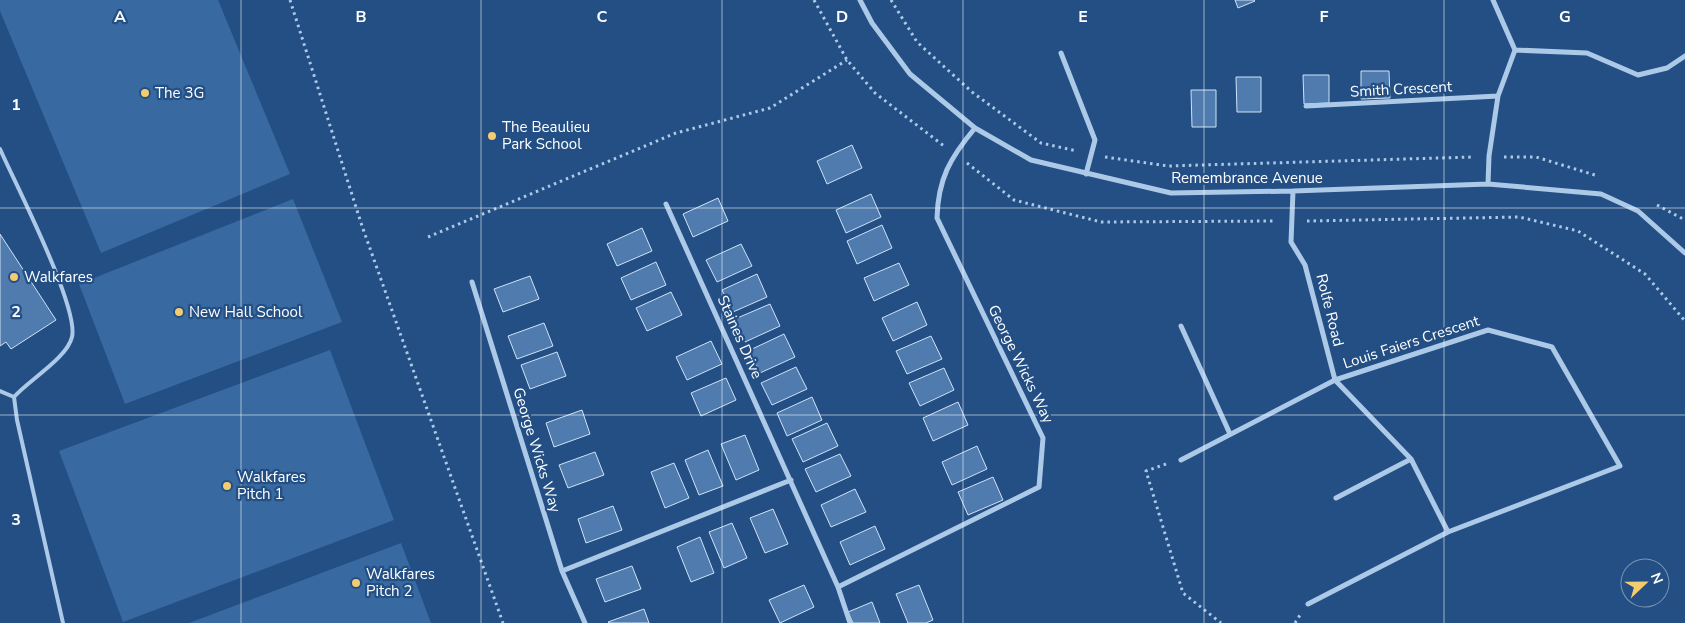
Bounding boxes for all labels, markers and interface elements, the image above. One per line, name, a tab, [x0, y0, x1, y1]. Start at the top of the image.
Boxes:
text: A	[114, 6, 126, 28]
text: B	[355, 6, 367, 28]
text: C	[597, 6, 608, 28]
text: D	[836, 6, 848, 28]
text: E	[1078, 6, 1088, 28]
text: F	[1320, 6, 1329, 28]
text: G	[1559, 6, 1571, 28]
street label: Smith Crescent	[1349, 76, 1453, 102]
place label: The 3G	[155, 83, 204, 103]
marker: The 3G	[139, 87, 151, 99]
text: 1	[11, 94, 21, 116]
place label: The Beaulieu Park School	[502, 117, 590, 154]
marker: The Beaulieu Park School	[486, 130, 498, 142]
street label: Remembrance Avenue	[1171, 168, 1323, 188]
place label: Walkfares	[24, 267, 93, 287]
marker: Walkfares	[8, 271, 20, 283]
street label: Rolfe Road	[1311, 272, 1349, 348]
street label: Staines Drive	[713, 292, 767, 382]
text: 2	[11, 301, 21, 323]
street label: George Wicks Way	[984, 301, 1059, 427]
place label: New Hall School	[189, 302, 303, 322]
marker: New Hall School	[173, 306, 185, 318]
street label: Louis Faiers Crescent	[1340, 310, 1482, 373]
street label: George Wicks Way	[508, 385, 566, 515]
place label: Walkfares Pitch 1	[237, 467, 306, 504]
marker: Walkfares Pitch 1	[221, 480, 233, 492]
text: 3	[11, 509, 21, 531]
north arrow	[1620, 558, 1670, 608]
place label: Walkfares Pitch 2	[366, 564, 435, 601]
text: N	[1646, 570, 1667, 587]
marker: Walkfares Pitch 2	[350, 577, 362, 589]

